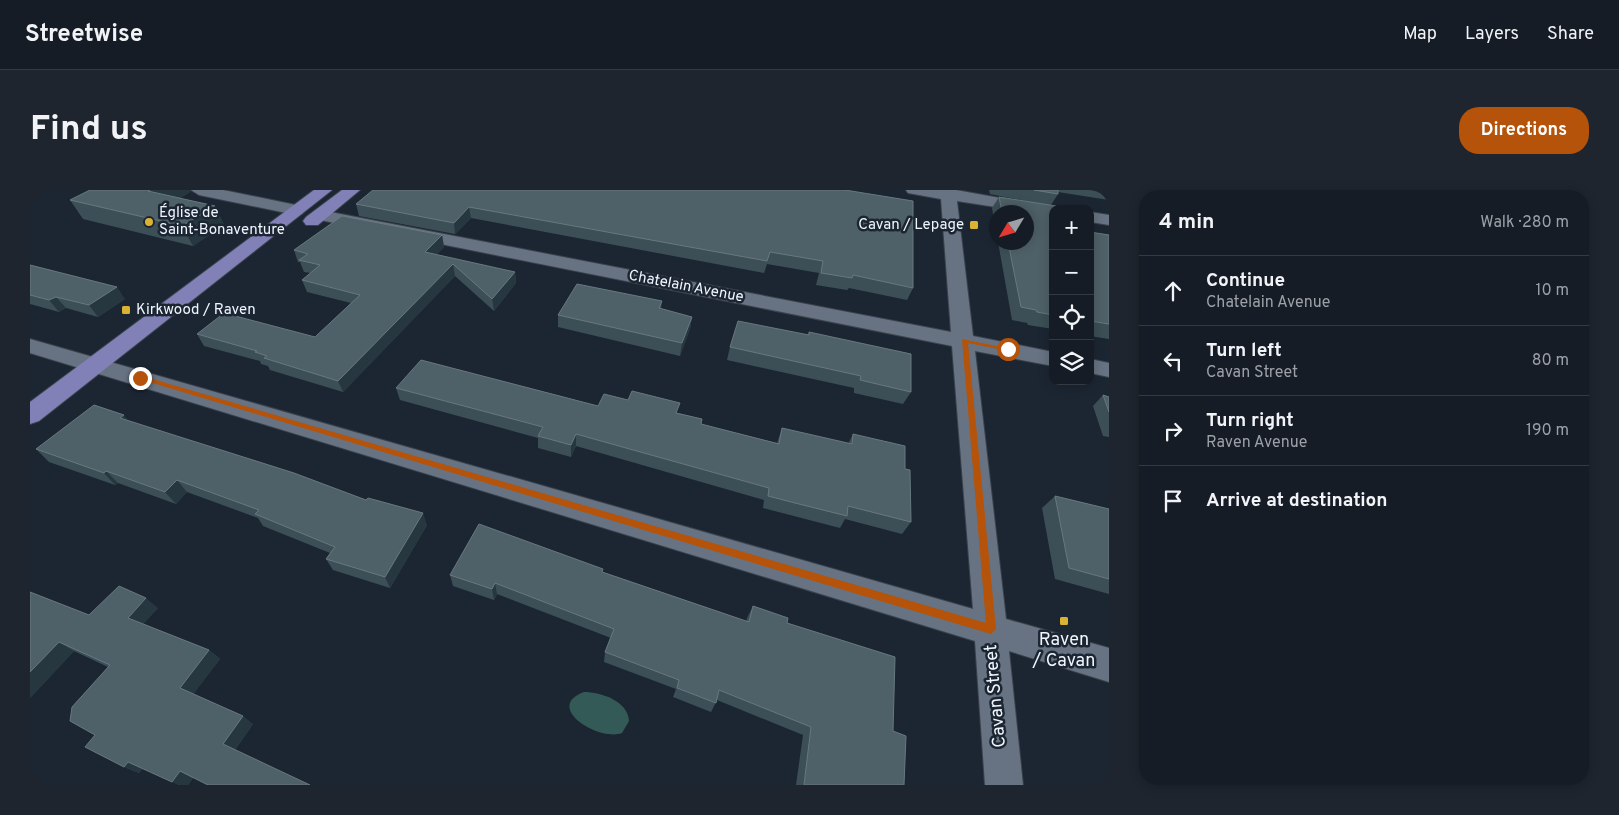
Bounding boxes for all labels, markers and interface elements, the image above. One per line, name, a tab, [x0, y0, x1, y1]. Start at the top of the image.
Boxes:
text: Streetwise	[25, 20, 143, 50]
text: Map	[1403, 23, 1437, 46]
text: Layers	[1465, 23, 1519, 46]
text: Share	[1547, 23, 1594, 46]
button: Directions	[1459, 107, 1589, 154]
text: Find us	[30, 108, 148, 152]
place label: Église de Saint-Bonaventure	[159, 203, 285, 240]
north arrow	[989, 205, 1034, 250]
map controls	[1049, 205, 1094, 385]
button: +	[1049, 205, 1094, 250]
text: 4 min	[1159, 209, 1215, 236]
text: Walk · 280 m	[1480, 213, 1569, 233]
marker: Église de Saint-Bonaventure	[143, 216, 155, 228]
place label: Cavan / Lepage	[858, 216, 964, 235]
marker: Cavan / Lepage	[968, 219, 980, 231]
button: −	[1049, 250, 1094, 295]
street label: Chatelain Avenue	[627, 267, 745, 307]
text: Continue	[1206, 269, 1285, 293]
icon: ahead	[1159, 277, 1187, 305]
text: 10 m	[1535, 281, 1569, 301]
text: Chatelain Avenue	[1206, 293, 1330, 313]
button: locate	[1049, 295, 1094, 340]
place label: Kirkwood / Raven	[136, 301, 256, 320]
marker: Kirkwood / Raven	[120, 304, 132, 316]
route start	[997, 338, 1020, 361]
text: Turn left	[1206, 339, 1282, 363]
button: layers	[1049, 340, 1094, 385]
icon: left	[1159, 347, 1187, 375]
text: 80 m	[1532, 351, 1569, 371]
text: Cavan Street	[1206, 363, 1298, 383]
route end	[129, 367, 152, 390]
text: Turn right	[1206, 409, 1294, 433]
icon: right	[1159, 417, 1187, 445]
text: 190 m	[1526, 421, 1569, 441]
text: Raven Avenue	[1206, 433, 1307, 453]
icon: arrive	[1159, 487, 1187, 515]
text: Arrive at destination	[1206, 489, 1387, 513]
marker: Raven / Cavan	[1058, 615, 1070, 627]
place label: Raven / Cavan	[1032, 629, 1095, 673]
street label: Cavan Street	[980, 643, 1012, 749]

